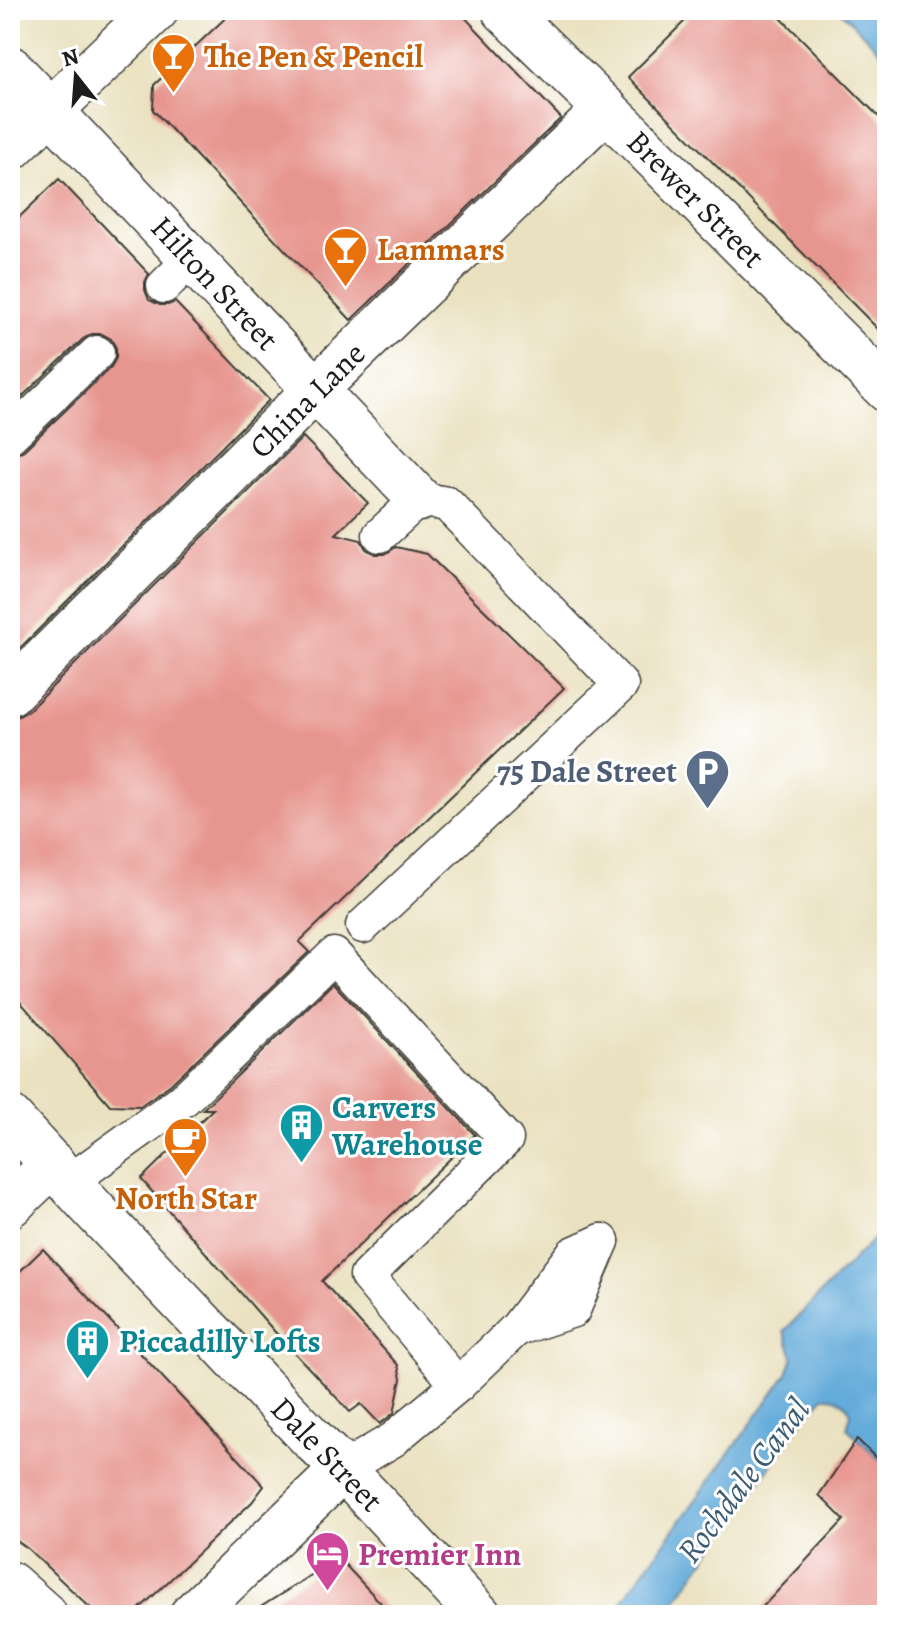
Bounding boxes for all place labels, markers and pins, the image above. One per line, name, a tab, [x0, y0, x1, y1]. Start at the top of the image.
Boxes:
bar icon: The Pen & Pencil	[149, 32, 197, 95]
place label: The Pen & Pencil	[204, 34, 424, 78]
bar icon: Lammars	[322, 225, 370, 288]
place label: Lammars	[377, 227, 505, 271]
parking icon: 75 Dale Street	[684, 747, 732, 810]
place label: 75 Dale Street	[497, 749, 677, 793]
place label: Carvers Warehouse	[331, 1085, 483, 1166]
building icon: Carvers Warehouse	[277, 1101, 325, 1164]
cafe icon: North Star	[162, 1115, 210, 1178]
place label: North Star	[115, 1176, 257, 1220]
building icon: Piccadilly Lofts	[64, 1317, 112, 1380]
place label: Piccadilly Lofts	[119, 1319, 321, 1363]
hotel icon: Premier Inn	[303, 1530, 351, 1593]
place label: Premier Inn	[358, 1532, 521, 1576]

